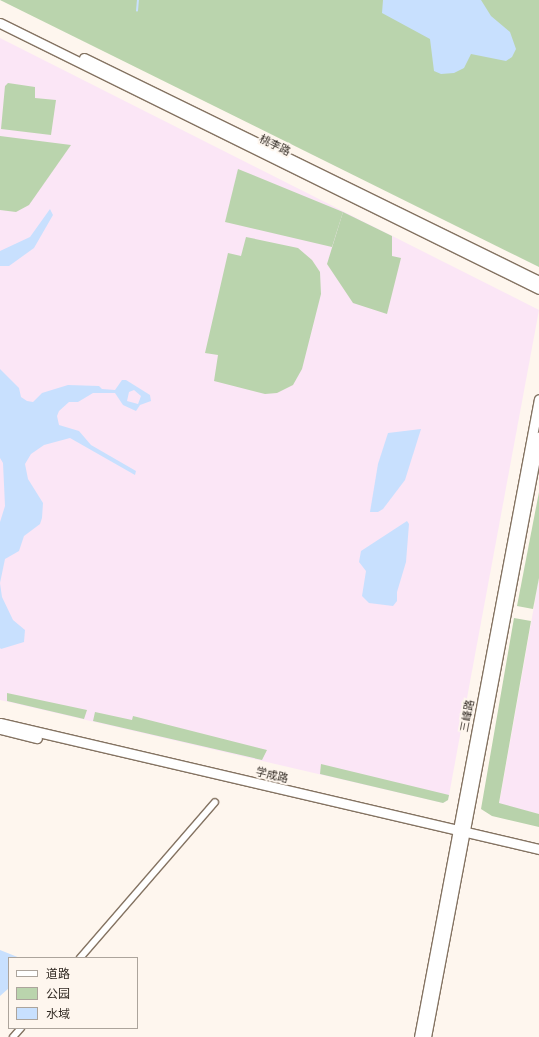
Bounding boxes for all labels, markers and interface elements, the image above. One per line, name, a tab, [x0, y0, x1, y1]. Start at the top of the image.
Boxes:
street label: 桃李路	[257, 132, 293, 158]
street label: 三峰路	[457, 699, 477, 733]
street label: 学成路	[254, 765, 290, 785]
legend	[8, 957, 138, 1029]
text: 道路	[46, 964, 70, 983]
text: 公园	[46, 984, 70, 1003]
text: 水域	[46, 1004, 70, 1023]

